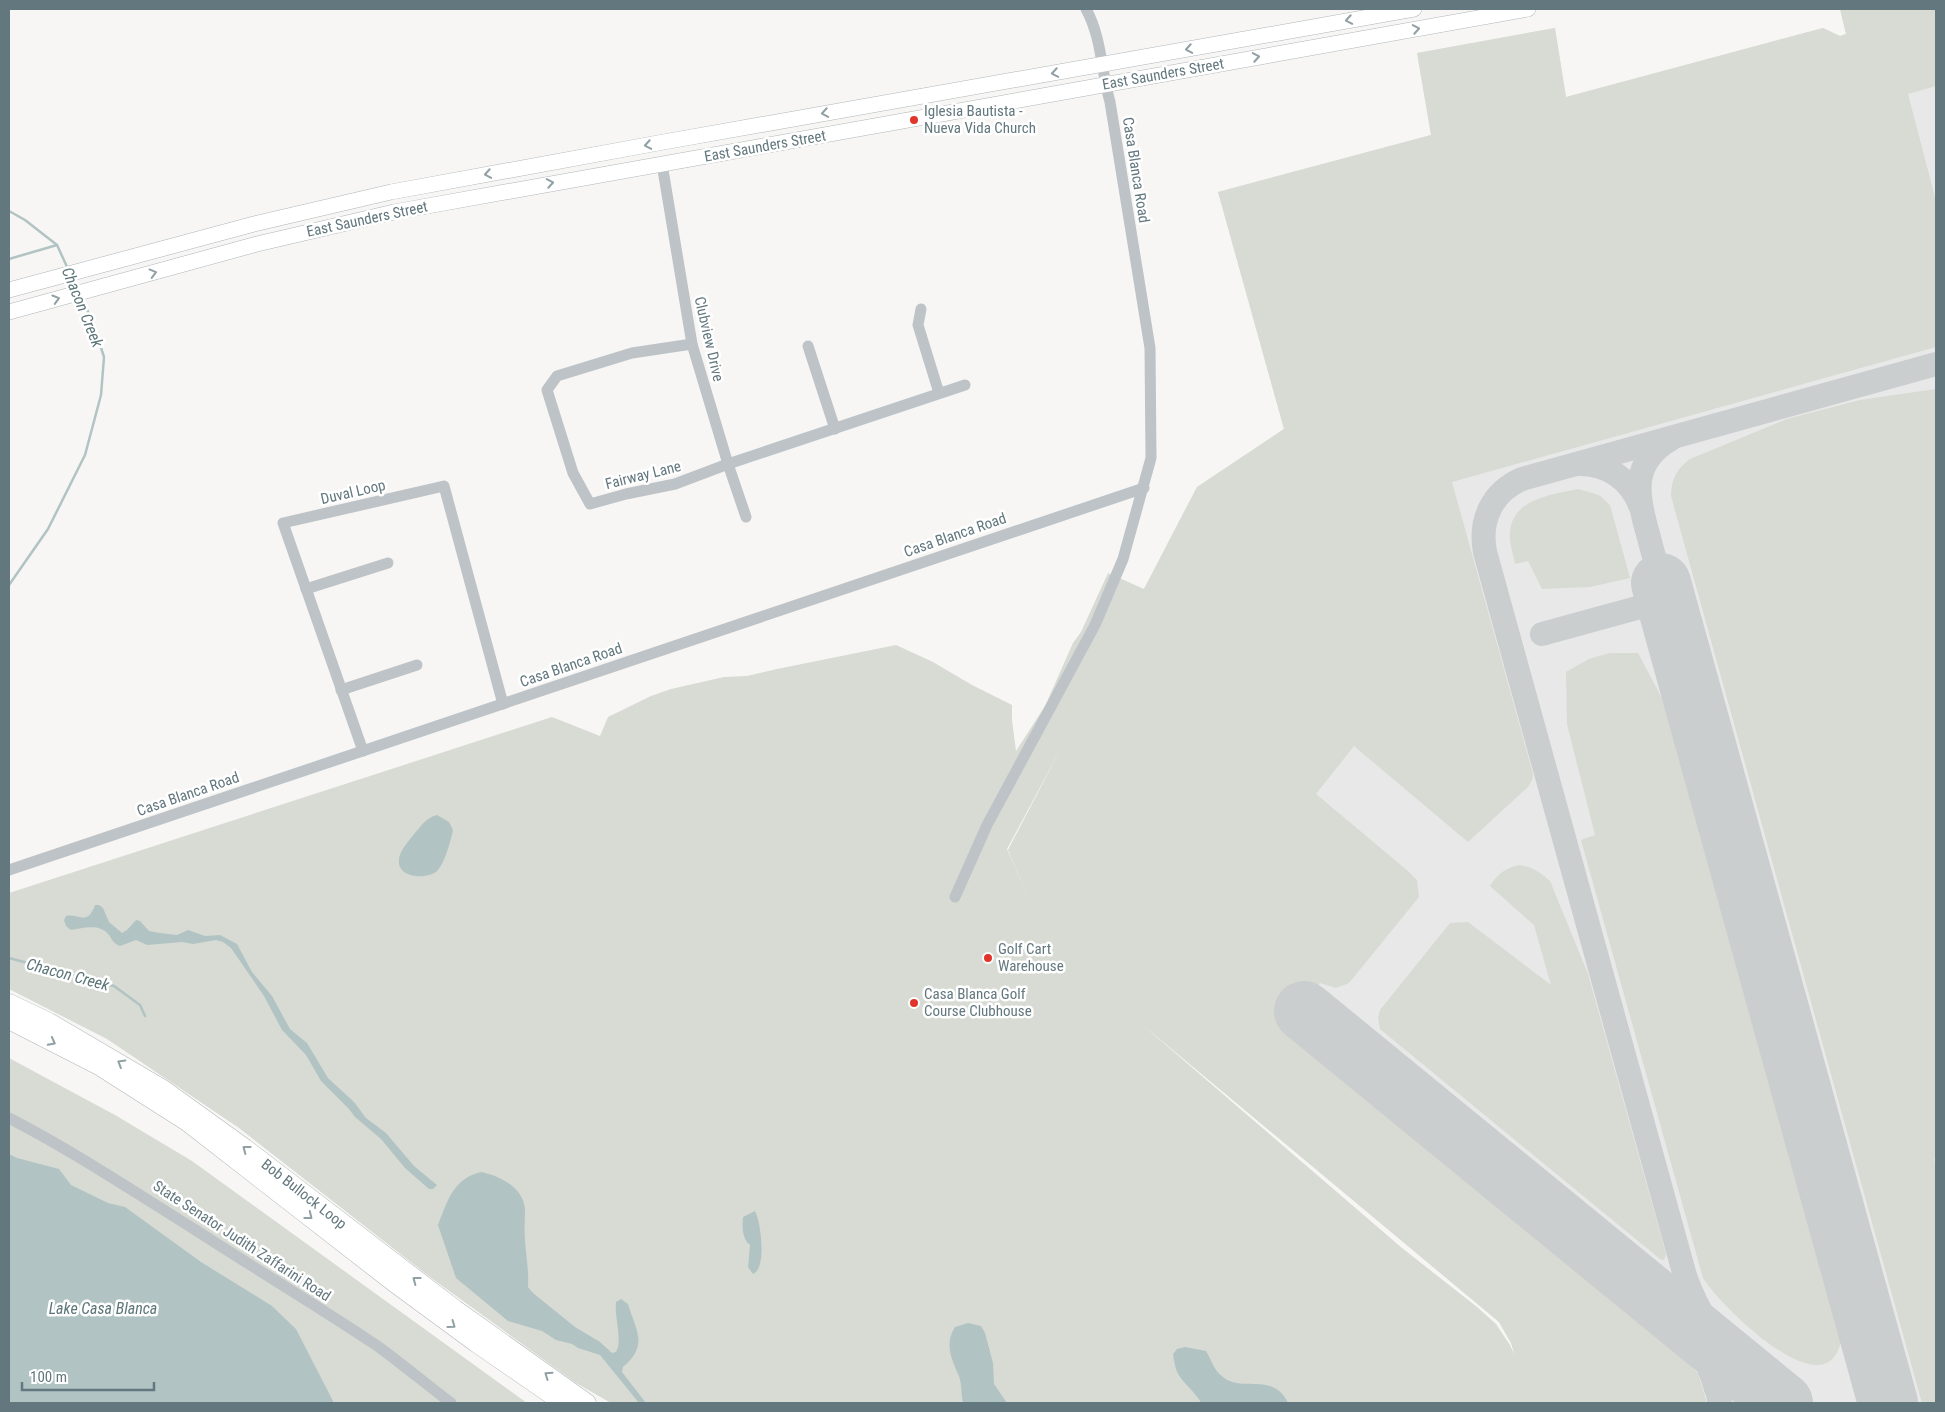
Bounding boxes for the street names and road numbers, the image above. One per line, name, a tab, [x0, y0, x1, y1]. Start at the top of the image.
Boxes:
street label: East Saunders Street	[1101, 54, 1225, 94]
street label: Casa Blanca Road	[1119, 116, 1153, 224]
street label: East Saunders Street	[703, 126, 827, 166]
street label: East Saunders Street	[305, 197, 429, 241]
street label: Clubview Drive	[690, 295, 728, 383]
street label: Fairway Lane	[603, 457, 683, 493]
street label: Duval Loop	[319, 476, 387, 508]
street label: Casa Blanca Road	[902, 509, 1008, 561]
street label: Casa Blanca Road	[518, 639, 624, 691]
street label: Casa Blanca Road	[135, 768, 241, 820]
street label: Bob Bullock Loop	[258, 1155, 350, 1233]
street label: State Senator Judith Zaffarini Road	[150, 1177, 334, 1305]

